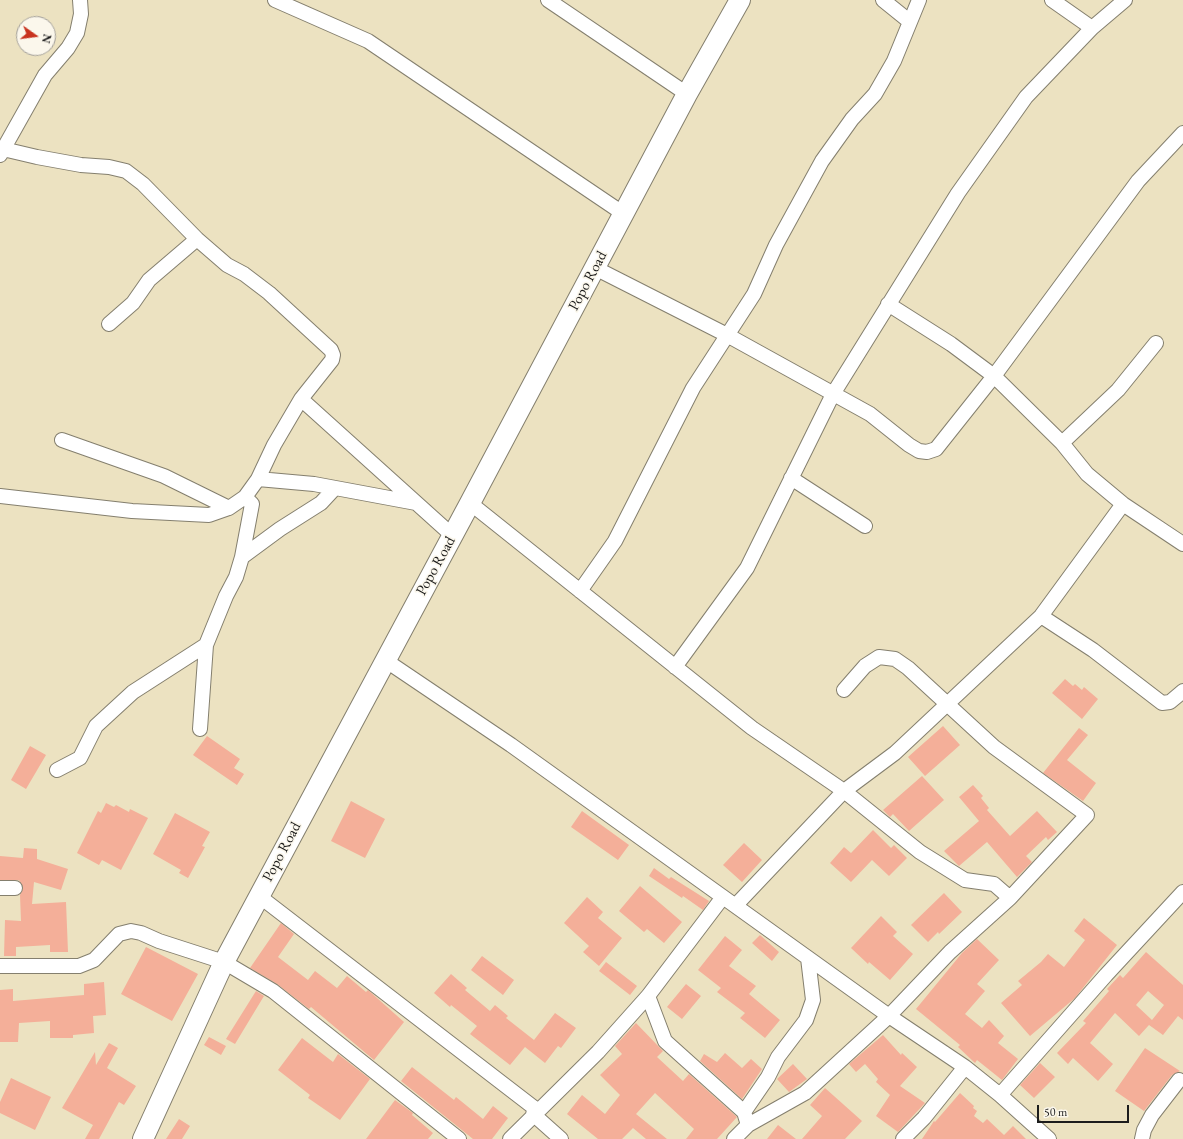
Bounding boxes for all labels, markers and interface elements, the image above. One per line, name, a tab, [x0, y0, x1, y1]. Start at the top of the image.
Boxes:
north arrow	[16, 16, 56, 56]
text: N	[39, 33, 55, 45]
street label: Popo Road	[565, 248, 611, 314]
street label: Popo Road	[412, 533, 460, 599]
street label: Popo Road	[259, 819, 305, 885]
scale bar	[1039, 1097, 1131, 1123]
text: 50 m	[1044, 1104, 1067, 1120]

